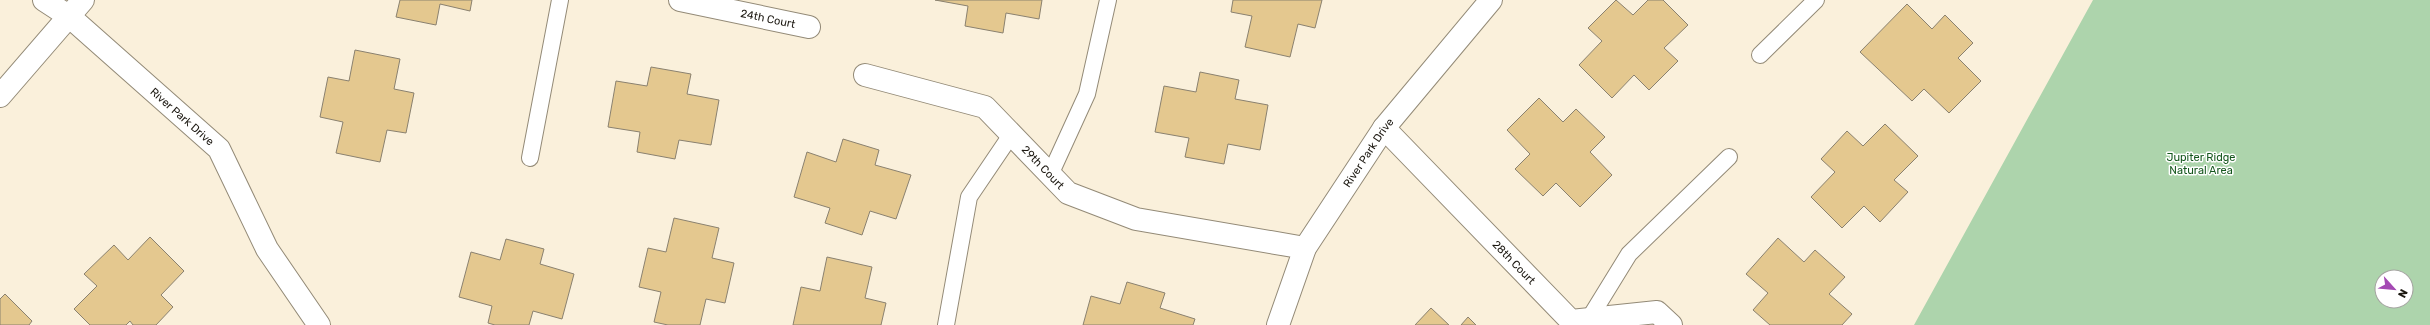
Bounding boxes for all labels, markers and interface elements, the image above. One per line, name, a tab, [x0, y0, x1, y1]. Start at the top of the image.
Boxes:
street label: 24th Court	[739, 6, 797, 31]
street label: River Park Drive	[148, 85, 217, 148]
street label: River Park Drive	[1340, 115, 1396, 190]
street label: 29th Court	[1019, 143, 1068, 192]
park label: Jupiter Ridge Natural Area	[2167, 151, 2236, 177]
street label: 28th Court	[1490, 238, 1539, 287]
north arrow	[2374, 269, 2414, 309]
text: N	[2395, 287, 2410, 300]

